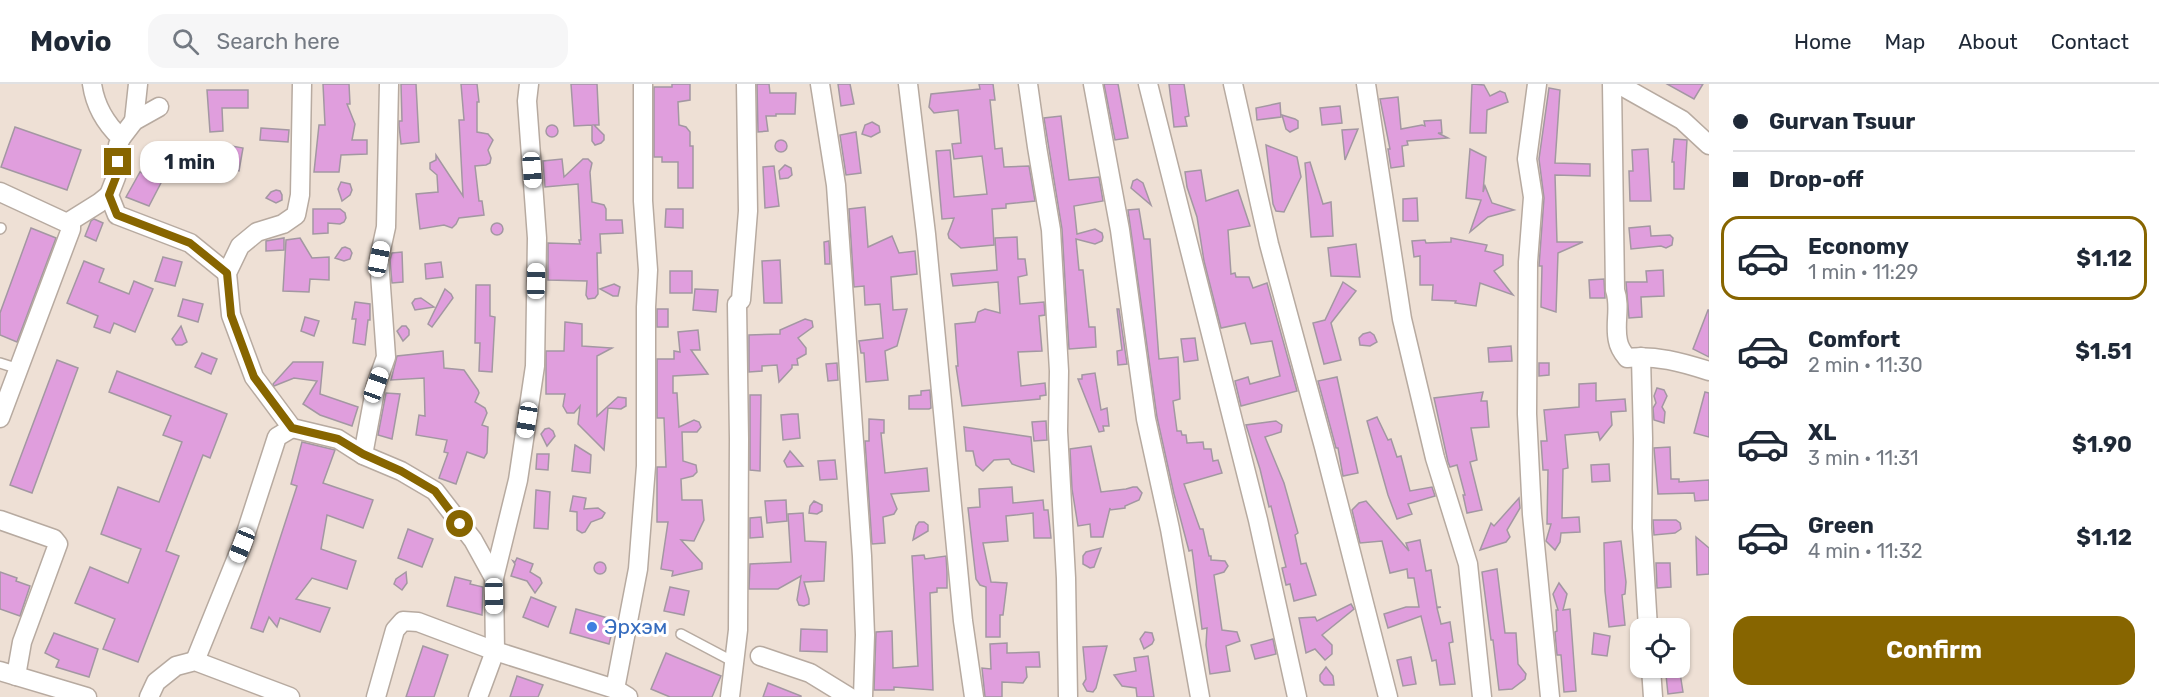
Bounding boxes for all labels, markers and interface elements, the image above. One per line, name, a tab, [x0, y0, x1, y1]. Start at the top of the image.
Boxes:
search box	[148, 14, 568, 68]
text: Movio	[30, 25, 112, 58]
icon: search	[169, 25, 202, 58]
text: Search here	[217, 28, 340, 55]
text: Home	[1794, 29, 1851, 54]
text: Map	[1884, 29, 1925, 54]
text: About	[1958, 29, 2018, 54]
text: Contact	[2051, 29, 2129, 54]
text: Gurvan Tsuur	[1769, 108, 1915, 135]
callout: 1 min	[139, 141, 238, 183]
route end	[104, 148, 131, 175]
text: 1 min	[164, 150, 215, 174]
car	[522, 151, 542, 189]
text: Drop-off	[1769, 166, 1864, 193]
icon: car	[1736, 231, 1790, 285]
text: Economy	[1808, 233, 1909, 260]
car	[367, 240, 391, 278]
text: $1.12	[2076, 245, 2132, 272]
text: 1 min · 11:29	[1808, 260, 1918, 284]
car	[527, 263, 545, 299]
icon: car	[1736, 324, 1790, 378]
text: Comfort	[1808, 326, 1900, 353]
text: $1.51	[2075, 338, 2132, 365]
text: 2 min · 11:30	[1808, 353, 1923, 377]
car	[361, 365, 391, 405]
car	[515, 401, 539, 439]
icon: car	[1736, 417, 1790, 471]
text: XL	[1808, 419, 1836, 446]
text: $1.90	[2072, 431, 2132, 458]
text: 3 min · 11:31	[1808, 446, 1919, 470]
route start	[446, 510, 473, 537]
icon: car	[1736, 510, 1790, 564]
text: Green	[1808, 512, 1874, 539]
text: $1.12	[2076, 524, 2132, 551]
car	[227, 525, 257, 565]
text: 4 min · 11:32	[1808, 539, 1922, 563]
car	[485, 578, 503, 614]
place label: Эрхэм	[604, 614, 667, 639]
button: Confirm	[1733, 616, 2135, 685]
map controls	[1630, 618, 1690, 678]
button: locate	[1630, 618, 1690, 678]
marker: Эрхэм	[585, 620, 599, 634]

